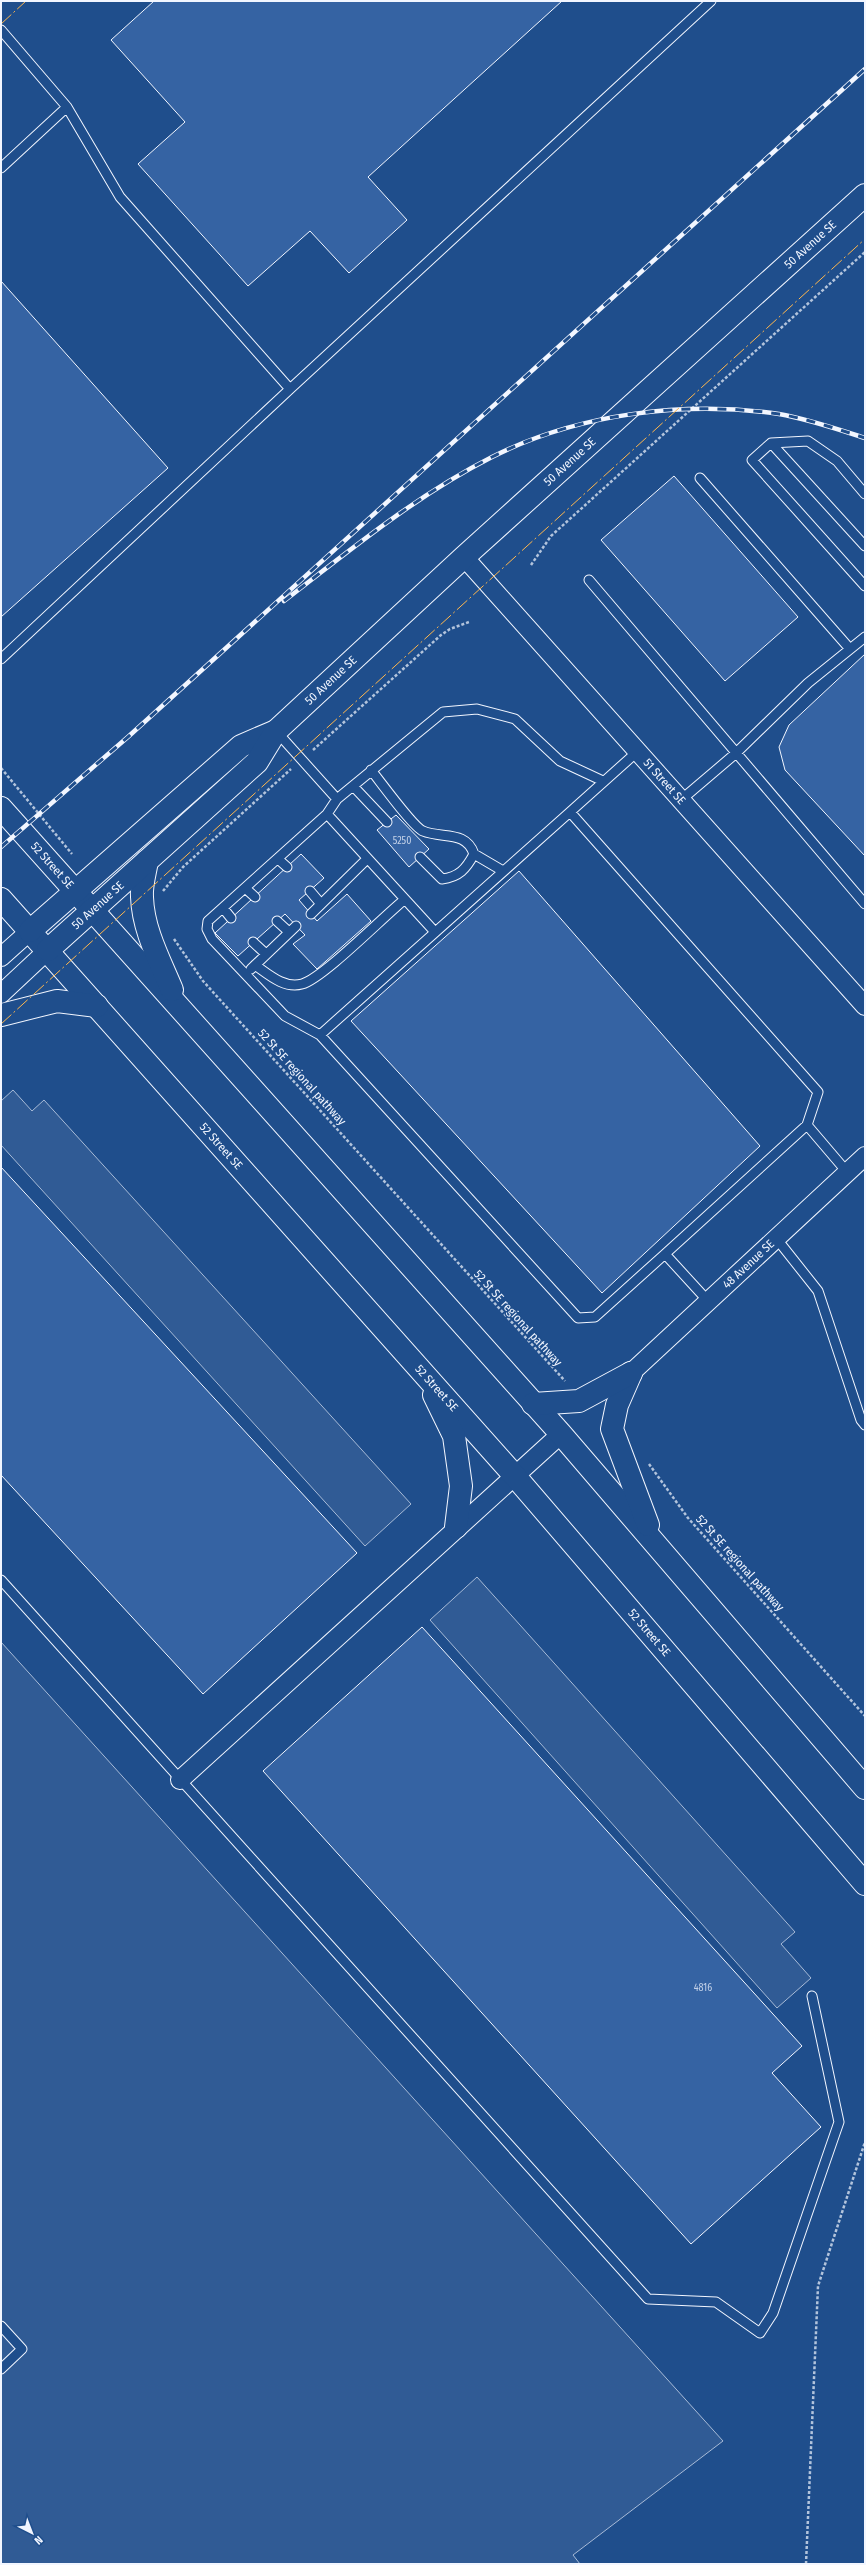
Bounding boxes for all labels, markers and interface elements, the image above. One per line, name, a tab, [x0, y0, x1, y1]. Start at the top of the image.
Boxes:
street label: 50 Avenue SE	[781, 217, 839, 272]
street label: 50 Avenue SE	[541, 434, 599, 489]
street label: 50 Avenue SE	[302, 653, 360, 708]
street label: 51 Street SE	[640, 756, 689, 807]
house number: 5250	[393, 835, 411, 847]
street label: 52 Street SE	[28, 839, 77, 892]
street label: 50 Avenue SE	[69, 878, 127, 932]
street label: 52 St SE regional pathway	[255, 1026, 349, 1128]
street label: 52 Street SE	[197, 1120, 246, 1173]
street label: 48 Avenue SE	[720, 1237, 777, 1291]
street label: 52 St SE regional pathway	[471, 1267, 565, 1369]
street label: 52 Street SE	[412, 1362, 461, 1415]
street label: 52 St SE regional pathway	[693, 1512, 787, 1614]
street label: 52 Street SE	[625, 1606, 674, 1659]
house number: 4816	[694, 1982, 712, 1994]
north arrow	[12, 2513, 52, 2553]
text: N	[32, 2533, 45, 2547]

